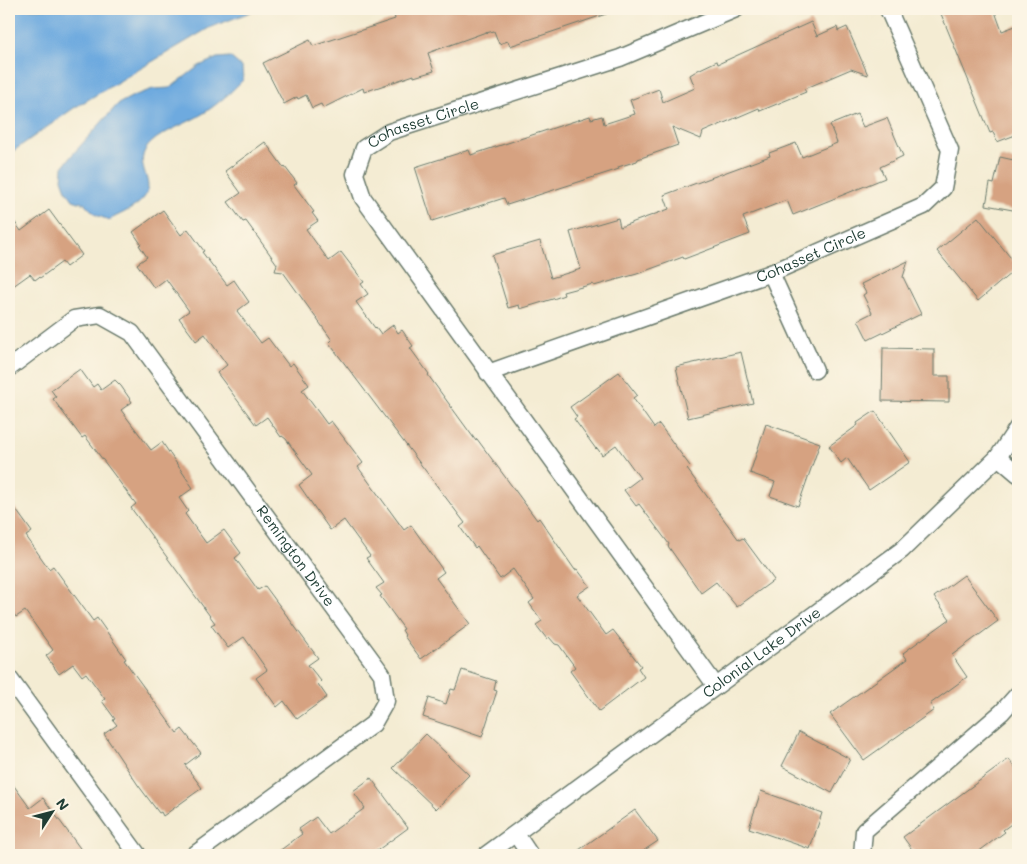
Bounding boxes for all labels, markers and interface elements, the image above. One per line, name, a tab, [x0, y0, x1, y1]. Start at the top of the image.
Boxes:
street label: Cohasset Circle	[363, 93, 481, 152]
street label: Cohasset Circle	[753, 222, 869, 286]
street label: Remington Drive	[253, 501, 340, 610]
street label: Colonial Lake Drive	[698, 602, 824, 702]
north arrow	[28, 786, 78, 836]
text: N	[52, 794, 74, 814]

